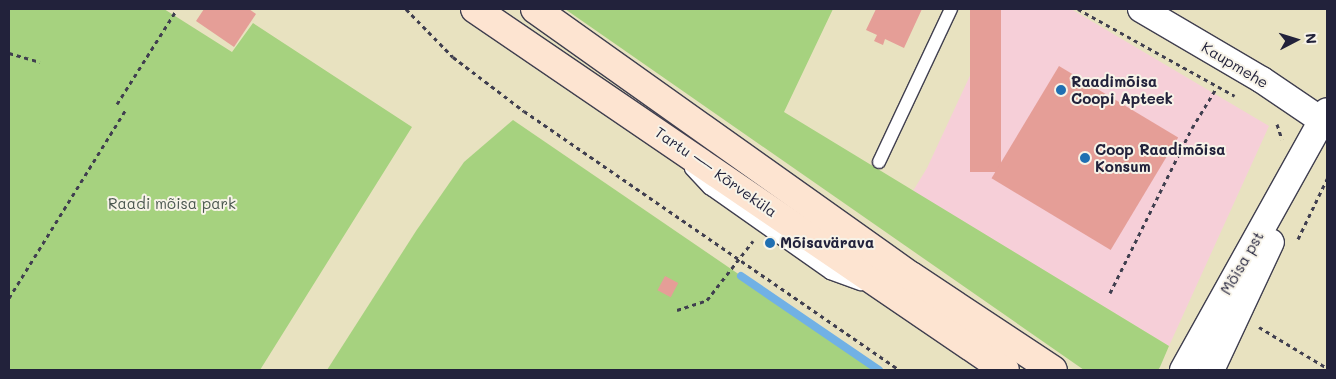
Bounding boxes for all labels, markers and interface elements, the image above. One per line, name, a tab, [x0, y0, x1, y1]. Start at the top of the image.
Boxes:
north arrow	[1271, 15, 1321, 65]
text: N	[1302, 33, 1321, 45]
street label: Kaupmehe	[1198, 38, 1272, 92]
place label: Raadimõisa Coopi Apteek	[1071, 72, 1173, 107]
marker: Raadimõisa Coopi Apteek	[1055, 84, 1067, 96]
street label: Tartu — Kõrveküla	[652, 123, 780, 221]
place label: Coop Raadimõisa Konsum	[1095, 140, 1225, 175]
marker: Coop Raadimõisa Konsum	[1079, 152, 1091, 164]
park label: Raadi mõisa park	[108, 195, 236, 213]
street label: Mõisa pst	[1217, 228, 1267, 298]
place label: Mõisavärava	[780, 234, 874, 252]
marker: Mõisavärava	[764, 237, 776, 249]

